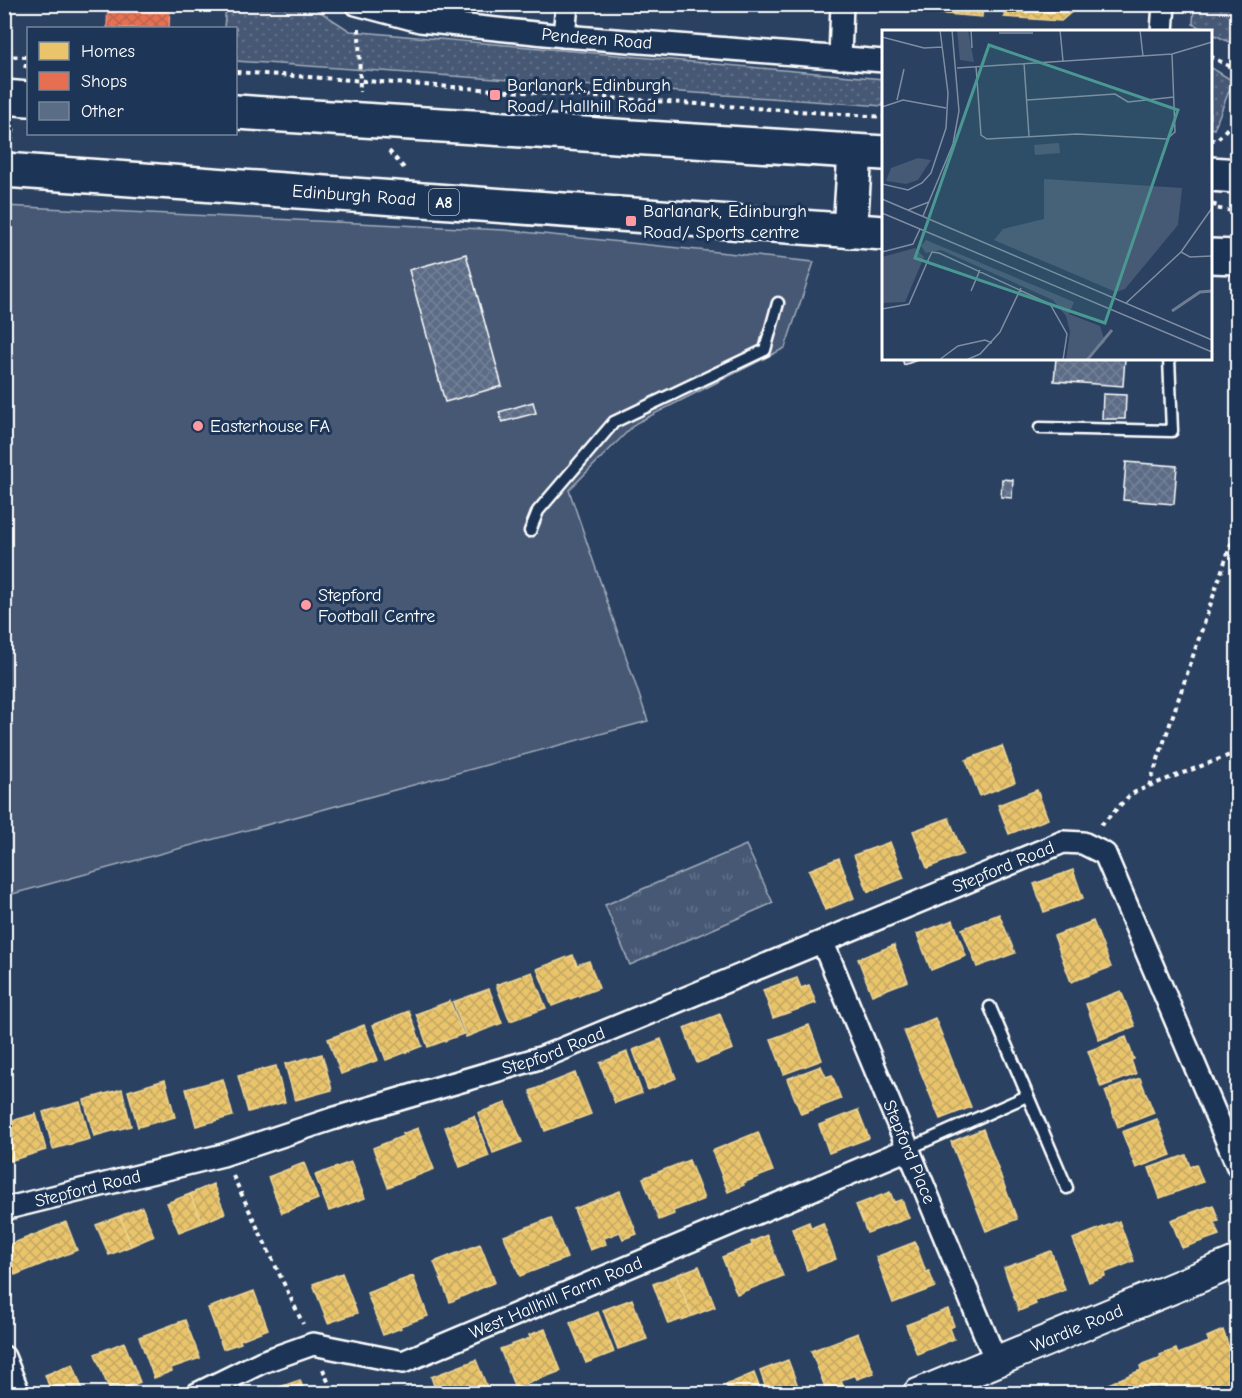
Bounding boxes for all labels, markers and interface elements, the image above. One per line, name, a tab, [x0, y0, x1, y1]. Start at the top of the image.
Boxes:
street label: Pendeen Road	[541, 24, 653, 54]
legend	[27, 27, 237, 135]
inset map	[882, 30, 1212, 360]
text: Homes	[81, 41, 135, 62]
text: Shops	[81, 71, 127, 92]
place label: Barlanark, Edinburgh Road/ Hallhill Road	[507, 75, 671, 117]
marker: Barlanark, Edinburgh Road/ Hallhill Road	[488, 88, 502, 102]
text: Other	[81, 101, 124, 122]
street label: Edinburgh Road	[291, 181, 417, 210]
road number: A8	[429, 189, 459, 215]
place label: Barlanark, Edinburgh Road/ Sports centre	[643, 201, 807, 243]
marker: Barlanark, Edinburgh Road/ Sports centre	[624, 214, 638, 228]
place label: Easterhouse FA	[210, 416, 330, 437]
marker: Easterhouse FA	[191, 419, 205, 433]
place label: Stepford Football Centre	[318, 585, 435, 627]
marker: Stepford Football Centre	[299, 598, 313, 612]
street label: Stepford Road	[949, 837, 1057, 898]
street label: Stepford Road	[500, 1023, 608, 1079]
street label: Stepford Place	[878, 1097, 940, 1207]
street label: Stepford Road	[33, 1166, 143, 1212]
street label: West Hallhill Farm Road	[466, 1252, 645, 1344]
street label: Wardie Road	[1028, 1300, 1126, 1357]

